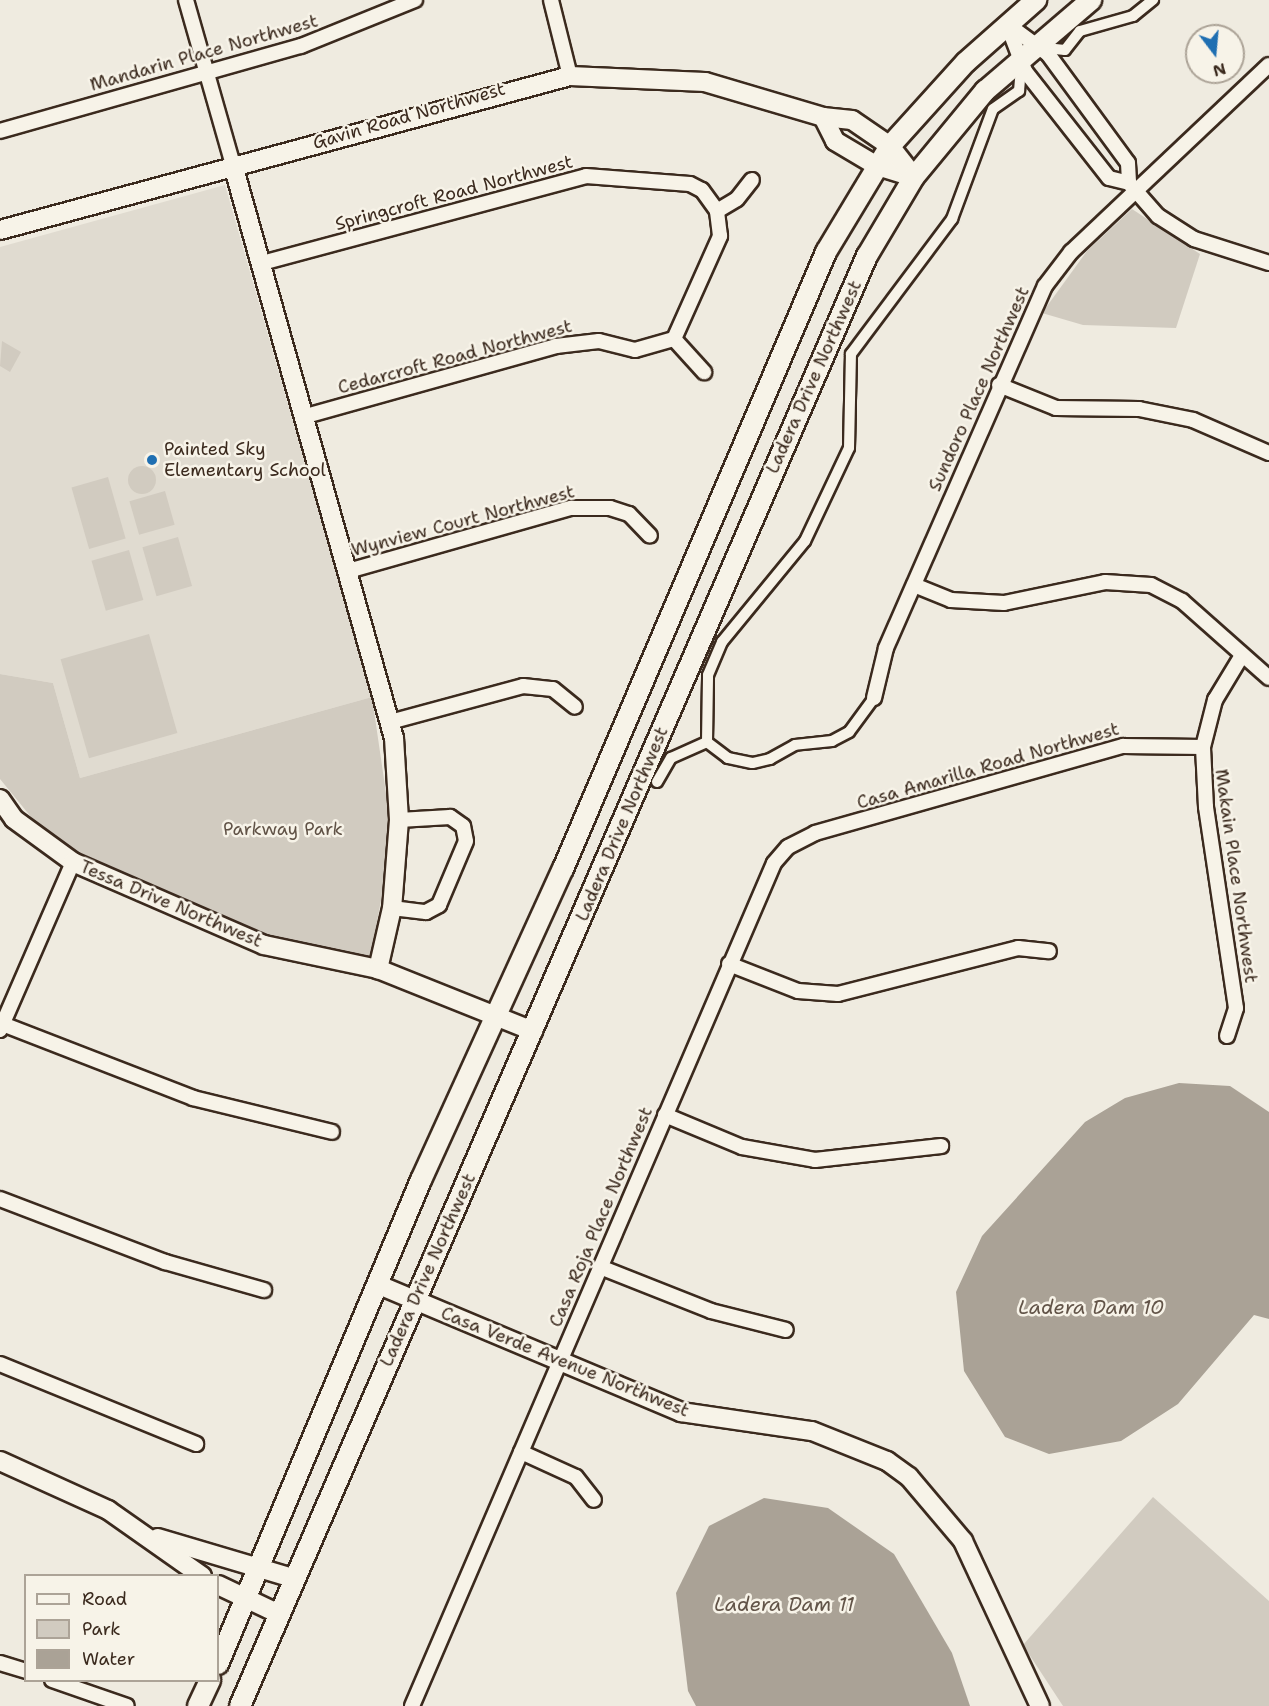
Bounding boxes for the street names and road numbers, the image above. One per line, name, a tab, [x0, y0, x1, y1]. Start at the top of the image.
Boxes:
street label: Mandarin Place Northwest	[88, 10, 320, 96]
street label: Gavin Road Northwest	[310, 78, 508, 154]
street label: Springcroft Road Northwest	[333, 151, 575, 235]
street label: Ladera Drive Northwest	[762, 277, 866, 477]
street label: Sundoro Place Northwest	[924, 283, 1034, 495]
street label: Cedarcroft Road Northwest	[335, 315, 575, 399]
street label: Wynview Court Northwest	[349, 481, 577, 561]
street label: Casa Amarilla Road Northwest	[854, 718, 1122, 814]
street label: Ladera Drive Northwest	[571, 724, 673, 924]
street label: Makain Place Northwest	[1210, 768, 1262, 984]
street label: Tessa Drive Northwest	[77, 856, 265, 952]
street label: Casa Roja Place Northwest	[545, 1104, 657, 1330]
street label: Ladera Drive Northwest	[376, 1170, 480, 1370]
street label: Casa Verde Avenue Northwest	[438, 1302, 692, 1422]

